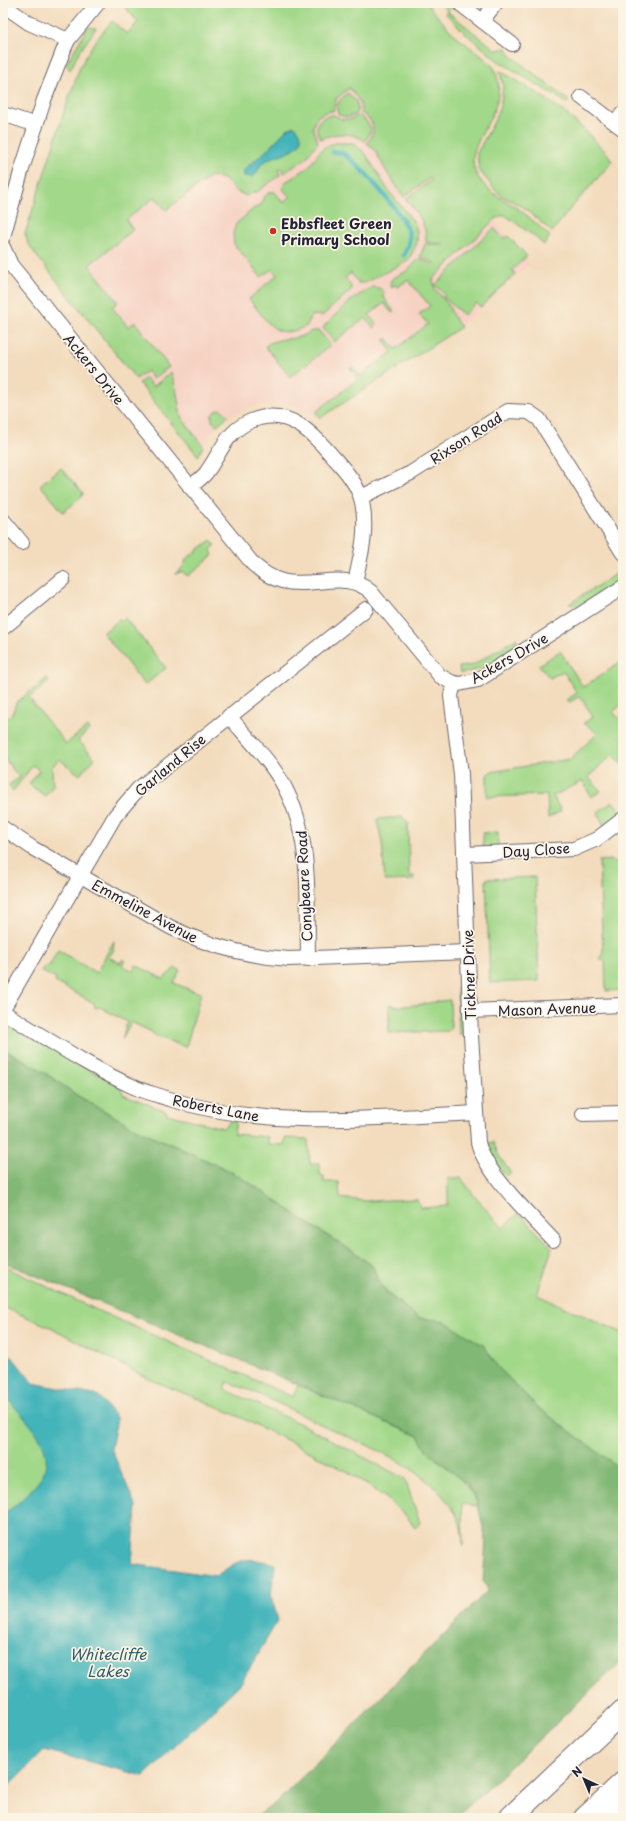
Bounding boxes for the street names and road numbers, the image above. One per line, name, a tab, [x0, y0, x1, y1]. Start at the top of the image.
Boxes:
street label: Ackers Drive	[59, 329, 129, 409]
street label: Rixson Road	[426, 407, 506, 469]
street label: Ackers Drive	[466, 627, 552, 689]
street label: Garland Rise	[130, 729, 210, 801]
street label: Conybeare Road	[291, 830, 317, 942]
street label: Day Close	[502, 837, 570, 863]
street label: Emmeline Avenue	[88, 874, 202, 948]
street label: Tickner Drive	[457, 929, 481, 1021]
street label: Mason Avenue	[498, 997, 597, 1021]
street label: Roberts Lane	[171, 1089, 261, 1127]

